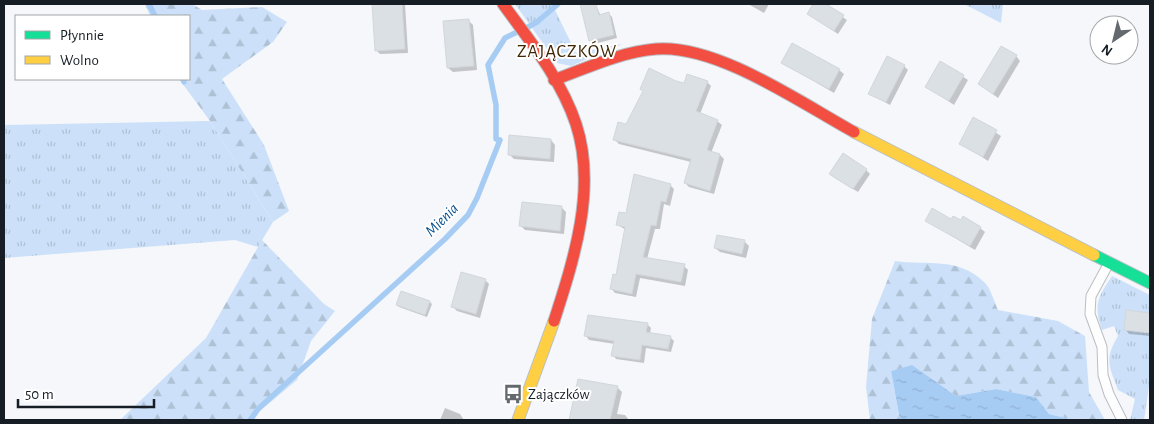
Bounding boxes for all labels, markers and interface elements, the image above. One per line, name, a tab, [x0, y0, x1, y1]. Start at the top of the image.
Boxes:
legend	[15, 15, 190, 80]
north arrow	[1089, 15, 1139, 65]
text: Płynnie	[60, 28, 104, 43]
district label: ZAJĄCZKÓW	[517, 40, 617, 61]
text: N	[1099, 41, 1115, 58]
text: Wolno	[60, 53, 99, 68]
water label: Mienia	[422, 200, 461, 239]
scale bar	[18, 376, 154, 408]
bus stop icon: Zajączków	[502, 383, 524, 405]
text: 50 m	[25, 387, 54, 402]
place label: Zajączków	[528, 387, 590, 402]

